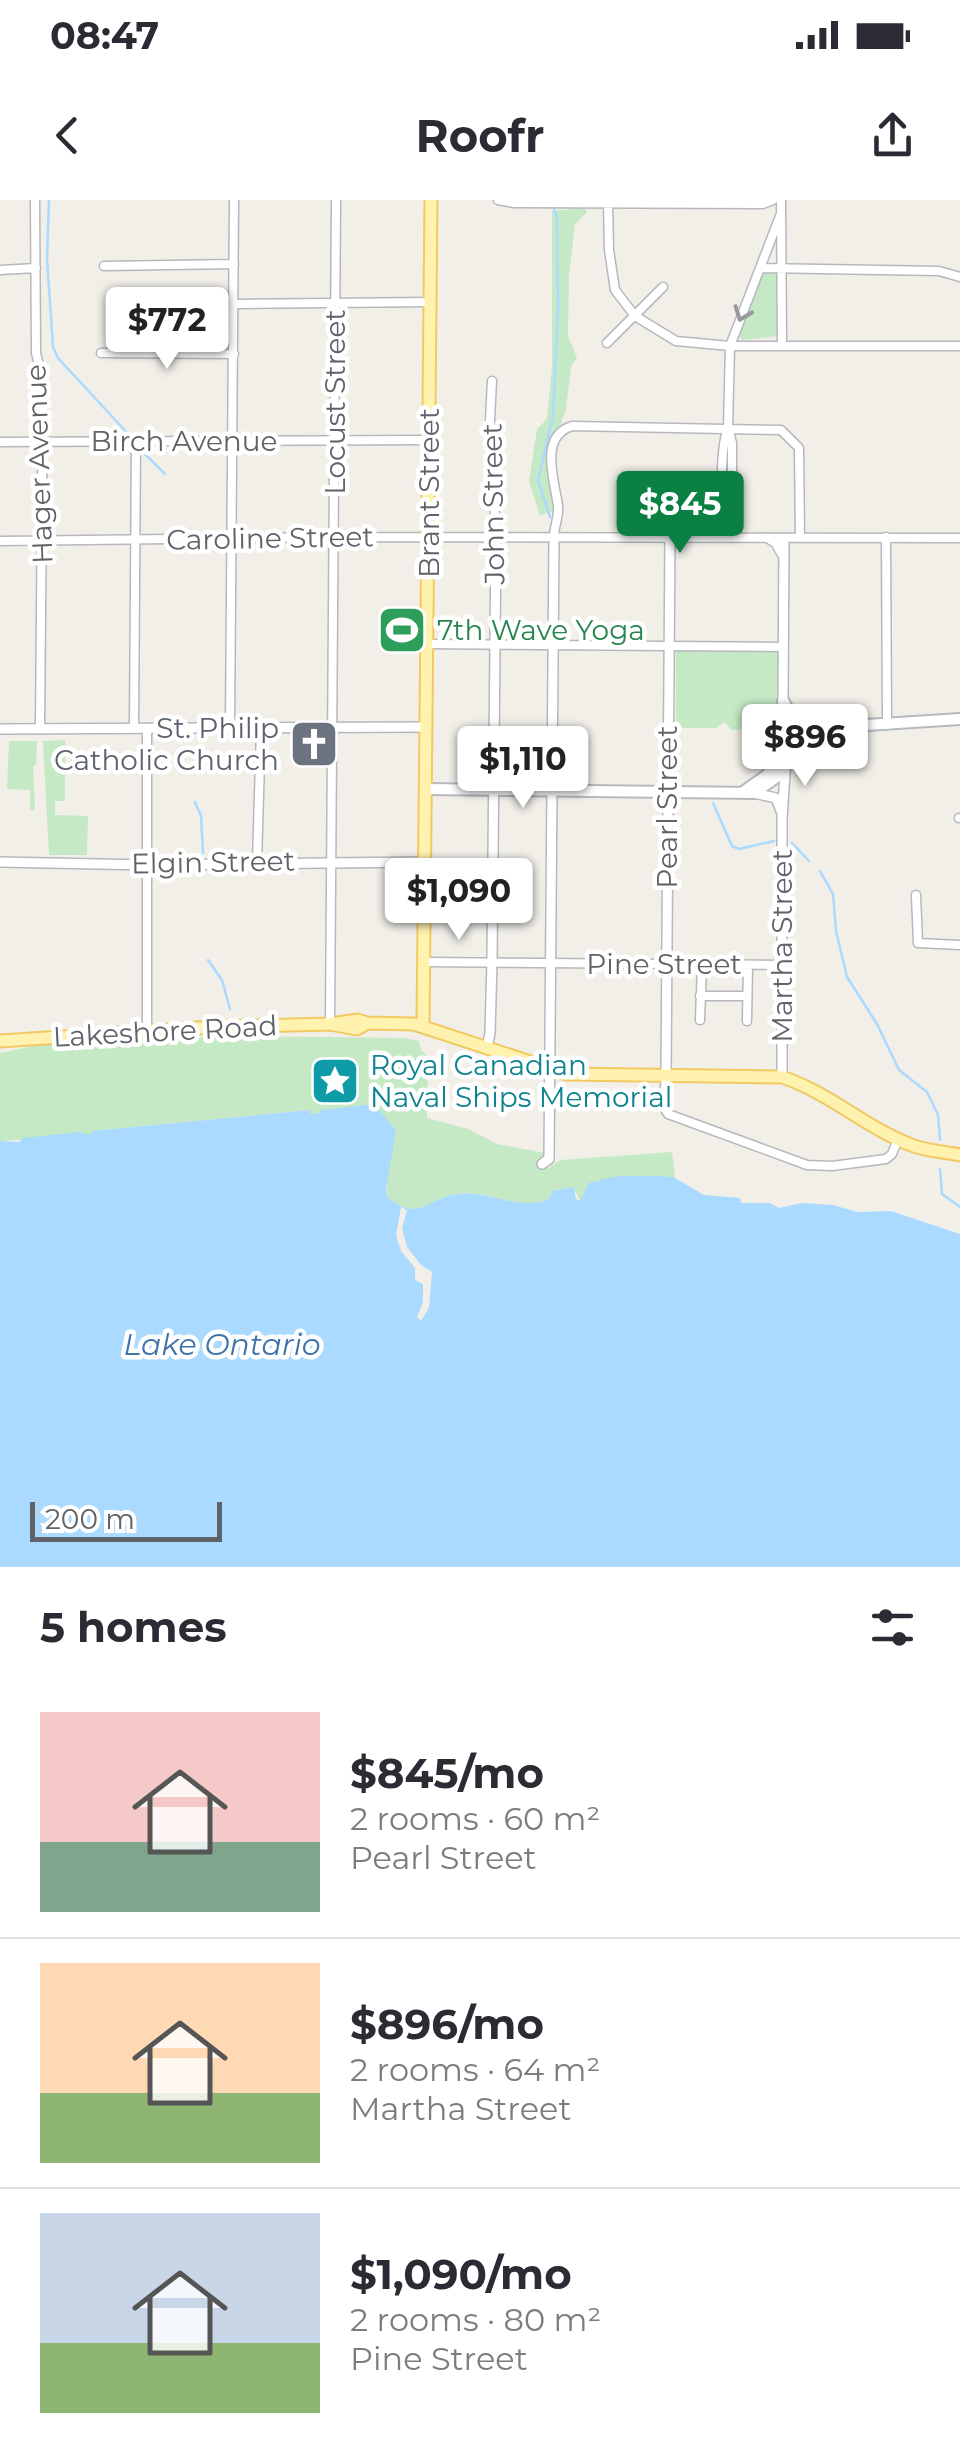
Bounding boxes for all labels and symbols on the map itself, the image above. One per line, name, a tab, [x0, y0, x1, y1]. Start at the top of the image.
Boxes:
pin: $772	[108, 287, 226, 372]
one-way arrow	[734, 304, 754, 321]
street label: Locust Street	[318, 309, 352, 495]
street label: Hager Avenue	[19, 364, 59, 564]
street label: Brant Street	[412, 408, 446, 578]
street label: John Street	[475, 423, 511, 586]
street label: Birch Avenue	[91, 424, 278, 458]
pin: $845	[621, 471, 739, 556]
street label: Caroline Street	[166, 519, 374, 557]
sports icon: 7th Wave Yoga	[376, 604, 428, 656]
place label: 7th Wave Yoga	[437, 613, 645, 647]
pin: $896	[746, 704, 864, 789]
place label: St. Philip Catholic Church	[54, 711, 279, 777]
church icon: St. Philip Catholic Church	[288, 718, 340, 770]
street label: Pearl Street	[650, 725, 684, 889]
pin: $1,110	[442, 726, 604, 811]
street label: Elgin Street	[131, 844, 295, 880]
street label: Martha Street	[765, 849, 799, 1043]
pin: $1,090	[378, 858, 540, 943]
street label: Pine Street	[586, 947, 742, 981]
street label: Lakeshore Road	[52, 1008, 278, 1054]
place label: Royal Canadian Naval Ships Memorial	[370, 1048, 672, 1114]
place icon: Royal Canadian Naval Ships Memorial	[309, 1055, 361, 1107]
water label: Lake Ontario	[123, 1326, 321, 1363]
scale bar	[30, 1497, 222, 1542]

